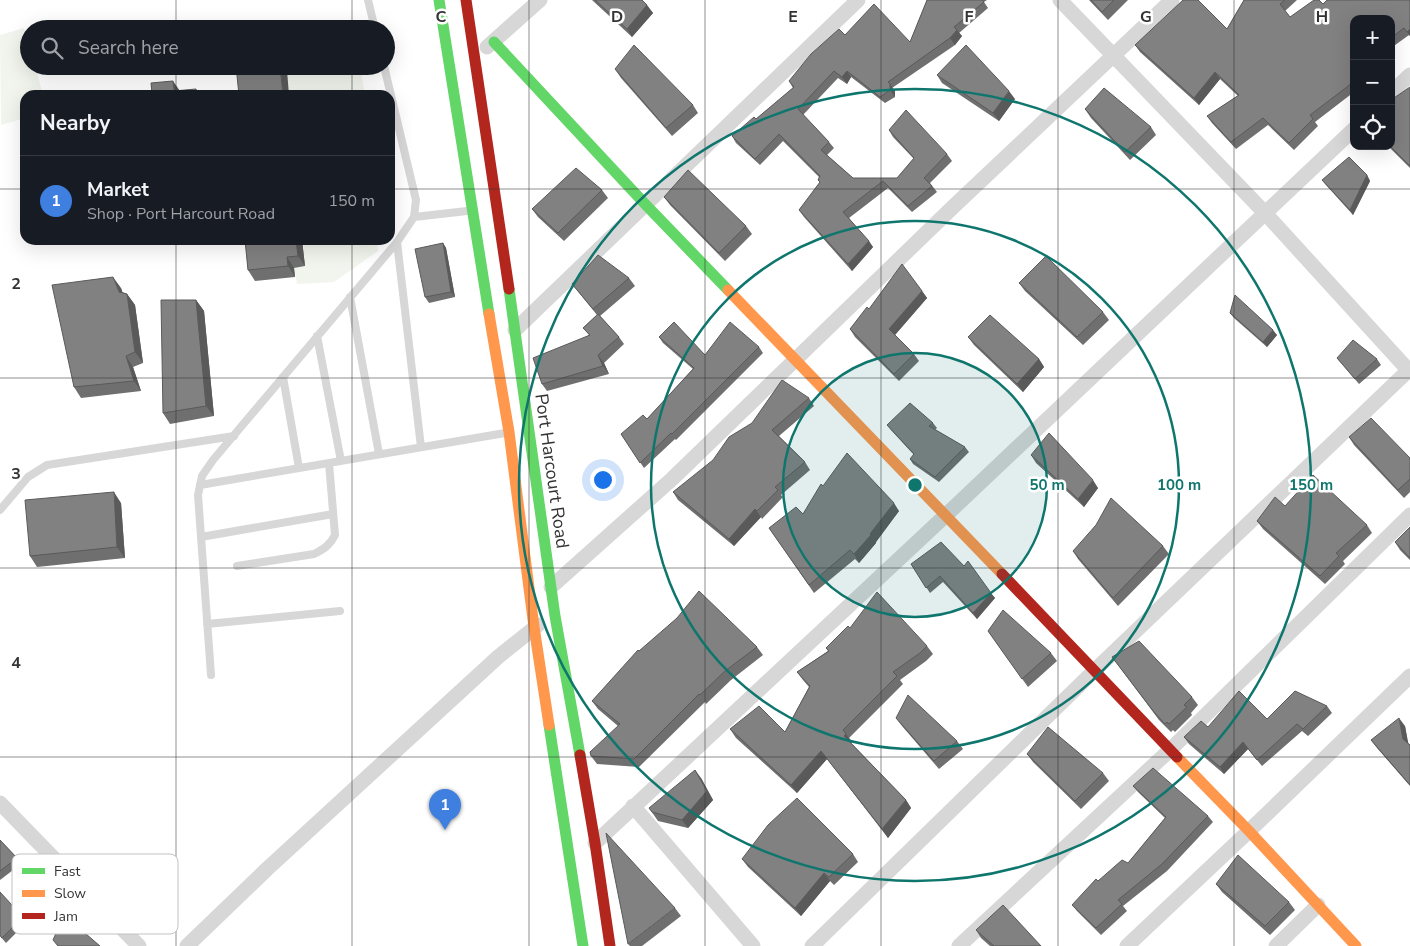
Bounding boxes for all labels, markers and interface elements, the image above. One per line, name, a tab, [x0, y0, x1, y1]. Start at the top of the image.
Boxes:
text: C	[436, 6, 447, 28]
text: D	[611, 6, 623, 28]
text: E	[788, 6, 798, 28]
text: F	[965, 6, 974, 28]
text: G	[1140, 6, 1152, 28]
text: H	[1316, 6, 1328, 28]
map controls	[1350, 15, 1395, 150]
button: +	[1350, 15, 1395, 60]
search box	[20, 20, 395, 75]
icon: search	[38, 34, 66, 62]
text: Search here	[78, 35, 179, 61]
button: −	[1350, 60, 1395, 105]
button: locate	[1350, 105, 1395, 150]
text: Nearby	[40, 109, 110, 137]
text: Market	[87, 177, 149, 203]
text: 1	[51, 190, 61, 212]
text: 150 m	[328, 190, 375, 212]
text: Shop · Port Harcourt Road	[87, 203, 275, 225]
text: 2	[11, 273, 21, 295]
street label: Port Harcourt Road	[529, 392, 575, 550]
text: 3	[11, 463, 21, 485]
your location	[590, 467, 616, 493]
text: 50 m	[1029, 475, 1065, 495]
text: 100 m	[1157, 475, 1201, 495]
text: 150 m	[1289, 475, 1333, 495]
centre of rings	[906, 476, 924, 494]
text: 4	[11, 652, 21, 674]
pin: 1	[429, 789, 461, 830]
legend	[12, 854, 178, 934]
text: Fast	[54, 862, 80, 881]
text: Slow	[54, 884, 86, 903]
text: Jam	[53, 907, 78, 926]

